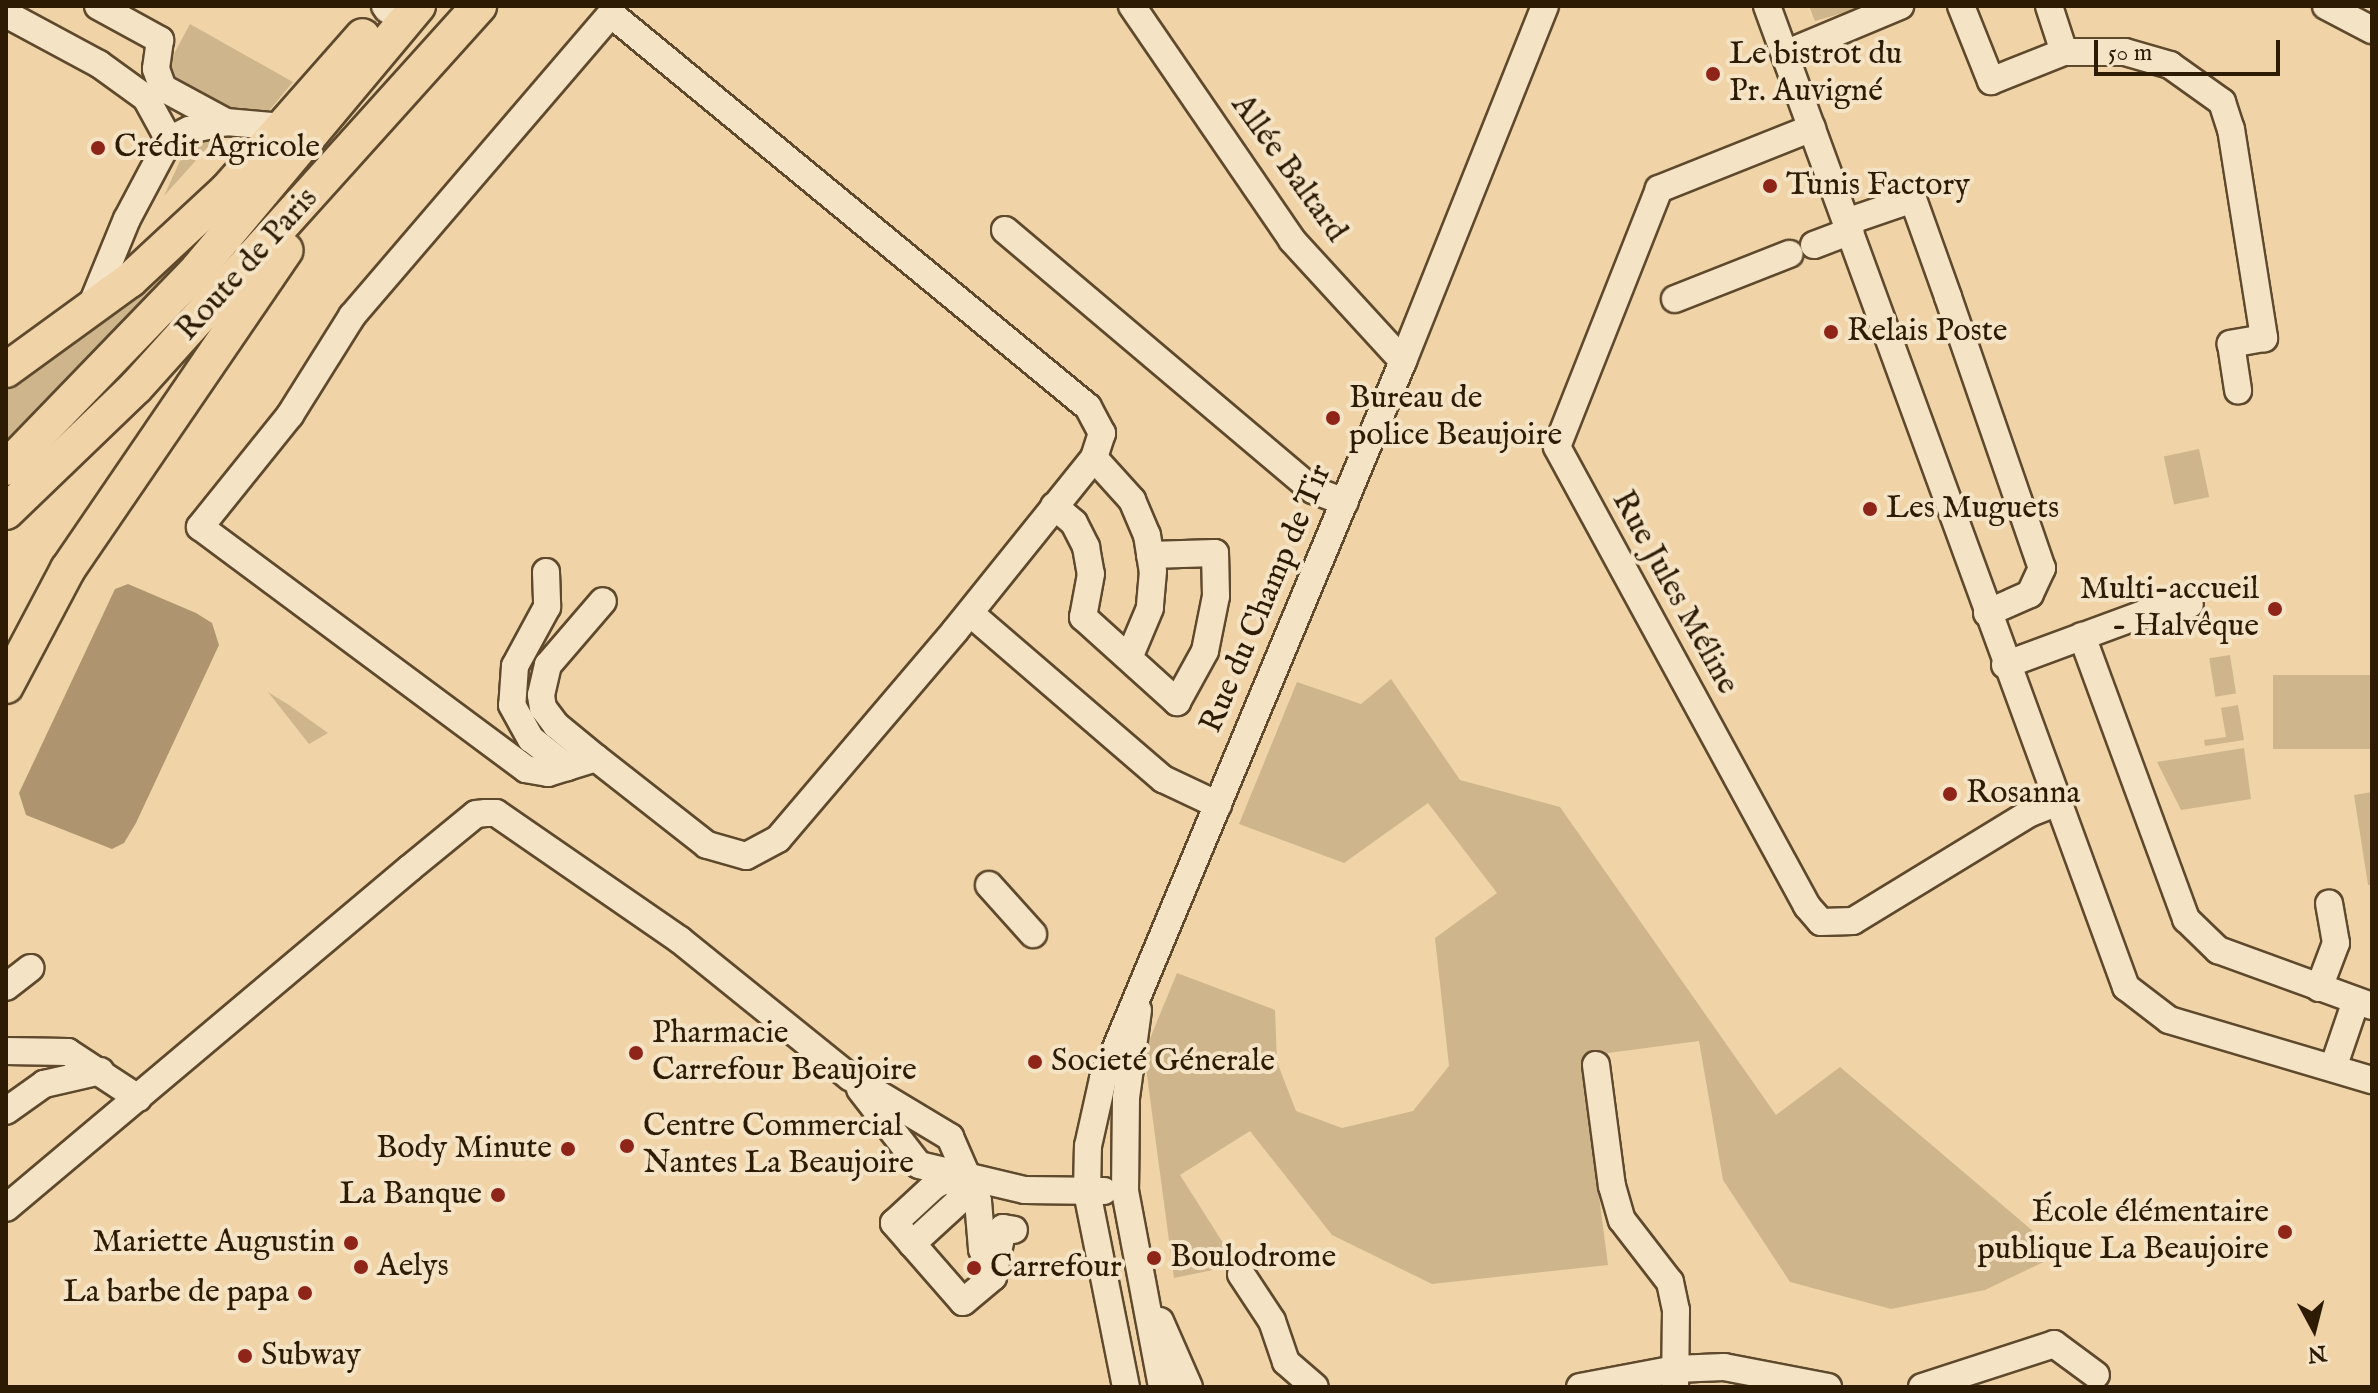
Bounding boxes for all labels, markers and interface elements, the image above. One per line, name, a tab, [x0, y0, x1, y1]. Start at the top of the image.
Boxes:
scale bar	[2098, 24, 2284, 74]
place label: Le bistrot du Pr. Auvigné	[1729, 37, 1902, 112]
text: 50 m	[2108, 38, 2152, 69]
marker: Le bistrot du Pr. Auvigné	[1704, 65, 1722, 83]
street label: Allée Baltard	[1222, 88, 1354, 250]
place label: Crédit Agricole	[114, 129, 320, 167]
marker: Crédit Agricole	[89, 139, 107, 157]
place label: Tunis Factory	[1786, 167, 1970, 205]
marker: Tunis Factory	[1761, 177, 1779, 195]
street label: Route de Paris	[169, 180, 327, 350]
place label: Relais Poste	[1847, 313, 2007, 351]
marker: Relais Poste	[1822, 323, 1840, 341]
place label: Bureau de police Beaujoire	[1349, 381, 1562, 456]
marker: Bureau de police Beaujoire	[1324, 409, 1342, 427]
street label: Rue du Champ de Tir	[1193, 459, 1341, 739]
street label: Rue Jules Méline	[1602, 485, 1746, 701]
place label: Les Muguets	[1886, 490, 2059, 528]
marker: Les Muguets	[1861, 500, 1879, 518]
place label: Multi-accueil - Halvêque	[2080, 572, 2259, 647]
marker: Multi-accueil - Halvêque	[2266, 600, 2284, 618]
place label: Rosanna	[1966, 775, 2080, 813]
marker: Rosanna	[1941, 785, 1959, 803]
place label: Pharmacie Carrefour Beaujoire	[652, 1016, 917, 1091]
place label: Societé Génerale	[1051, 1043, 1275, 1081]
marker: Pharmacie Carrefour Beaujoire	[627, 1044, 645, 1062]
marker: Societé Génerale	[1026, 1053, 1044, 1071]
place label: Centre Commercial Nantes La Beaujoire	[643, 1109, 914, 1184]
place label: Body Minute	[376, 1130, 552, 1168]
marker: Centre Commercial Nantes La Beaujoire	[618, 1137, 636, 1155]
marker: Body Minute	[559, 1140, 577, 1158]
place label: La Banque	[339, 1176, 482, 1214]
marker: La Banque	[489, 1186, 507, 1204]
place label: École élémentaire publique La Beaujoire	[1977, 1195, 2269, 1270]
marker: École élémentaire publique La Beaujoire	[2276, 1223, 2294, 1241]
place label: Mariette Augustin	[93, 1224, 335, 1262]
marker: Mariette Augustin	[342, 1234, 360, 1252]
place label: Boulodrome	[1170, 1239, 1336, 1277]
place label: Aelys	[377, 1248, 449, 1286]
place label: Carrefour	[990, 1249, 1122, 1287]
marker: Boulodrome	[1145, 1249, 1163, 1267]
marker: Aelys	[352, 1258, 370, 1276]
marker: Carrefour	[965, 1259, 983, 1277]
place label: La barbe de papa	[63, 1274, 289, 1312]
marker: La barbe de papa	[296, 1284, 314, 1302]
north arrow	[2274, 1289, 2354, 1369]
place label: Subway	[261, 1337, 361, 1375]
text: N	[2306, 1338, 2328, 1368]
marker: Subway	[236, 1347, 254, 1365]

